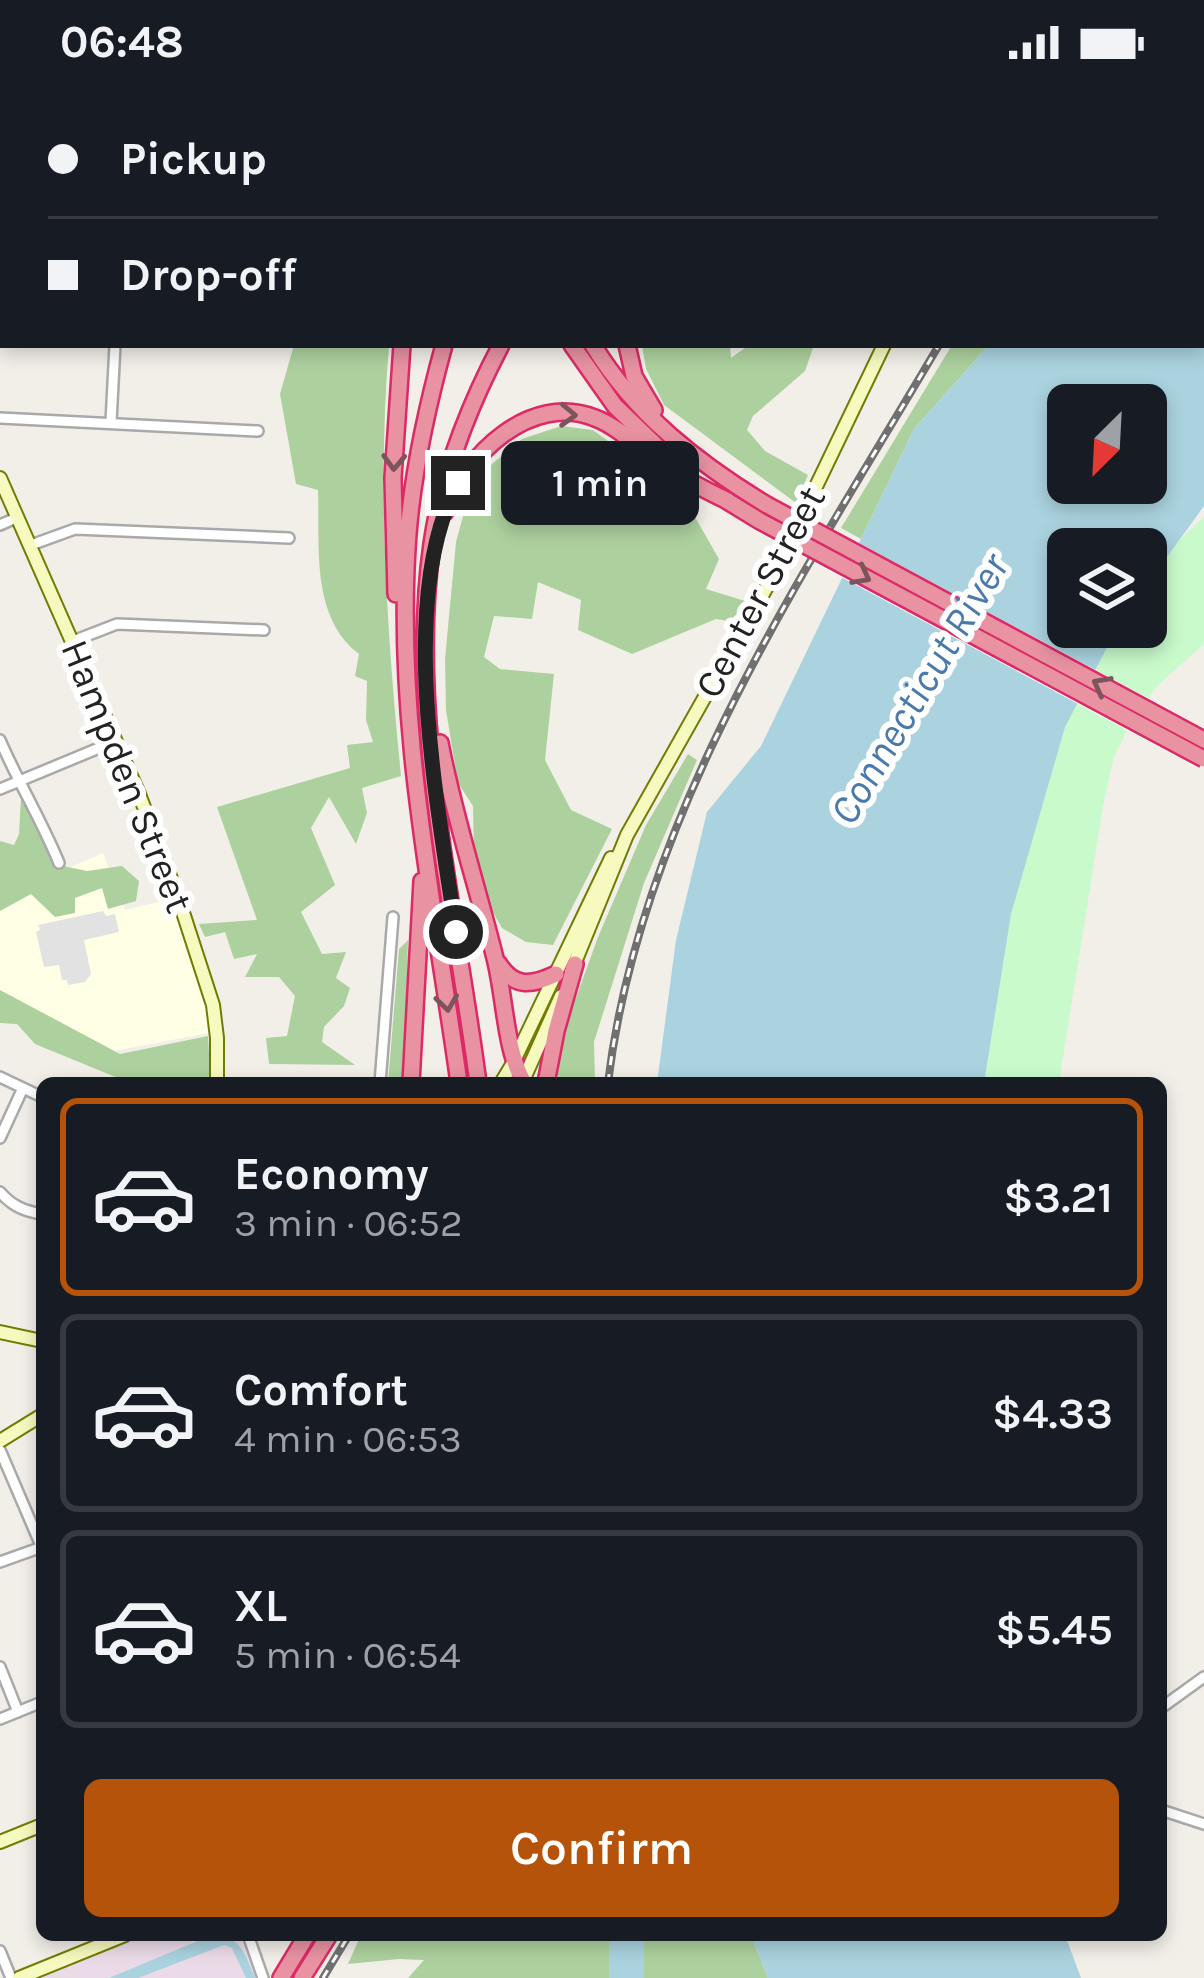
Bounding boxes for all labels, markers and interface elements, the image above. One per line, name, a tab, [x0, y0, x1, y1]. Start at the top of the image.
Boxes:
text: 06:48	[60, 16, 184, 68]
text: Pickup	[120, 133, 267, 185]
text: Drop-off	[120, 249, 297, 301]
north arrow	[1047, 384, 1167, 504]
map controls	[1047, 384, 1167, 648]
one-way arrow	[559, 401, 577, 427]
callout: 1 min	[500, 441, 698, 525]
one-way arrow	[381, 453, 407, 472]
route end	[431, 456, 485, 510]
text: 1 min	[552, 460, 648, 506]
street label: Center Street	[685, 479, 835, 705]
button: layers	[1047, 528, 1167, 648]
water label: Connecticut River	[819, 543, 1020, 833]
one-way arrow	[850, 562, 872, 585]
street label: Hampden Street	[51, 633, 203, 919]
one-way arrow	[1092, 676, 1113, 699]
route start	[429, 905, 483, 959]
one-way arrow	[433, 993, 459, 1012]
icon: car	[90, 1143, 198, 1251]
text: Economy	[234, 1148, 429, 1200]
text: $3.21	[1003, 1171, 1113, 1223]
text: 3 min · 06:52	[234, 1200, 463, 1246]
icon: car	[90, 1359, 198, 1467]
text: Comfort	[234, 1364, 408, 1416]
text: $4.33	[992, 1387, 1113, 1439]
text: 4 min · 06:53	[234, 1416, 462, 1462]
icon: car	[90, 1575, 198, 1683]
text: XL	[234, 1580, 287, 1632]
text: $5.45	[995, 1603, 1113, 1655]
text: 5 min · 06:54	[234, 1632, 461, 1678]
button: Confirm	[84, 1779, 1119, 1917]

